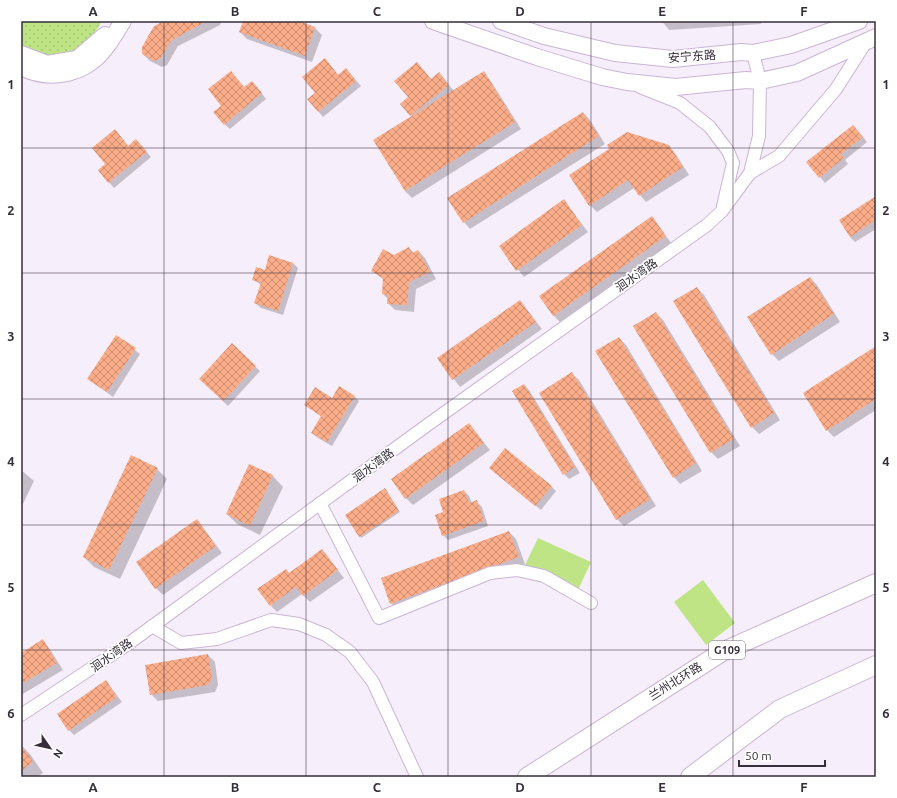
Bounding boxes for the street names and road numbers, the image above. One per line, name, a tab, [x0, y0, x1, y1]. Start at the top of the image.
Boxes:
street label: 安宁东路	[668, 48, 716, 64]
street label: 洄水湾路	[613, 256, 659, 294]
street label: 洄水湾路	[350, 446, 396, 484]
street label: 洄水湾路	[88, 636, 134, 674]
road number: G109	[709, 641, 745, 659]
street label: 兰州北环路	[646, 660, 704, 702]

